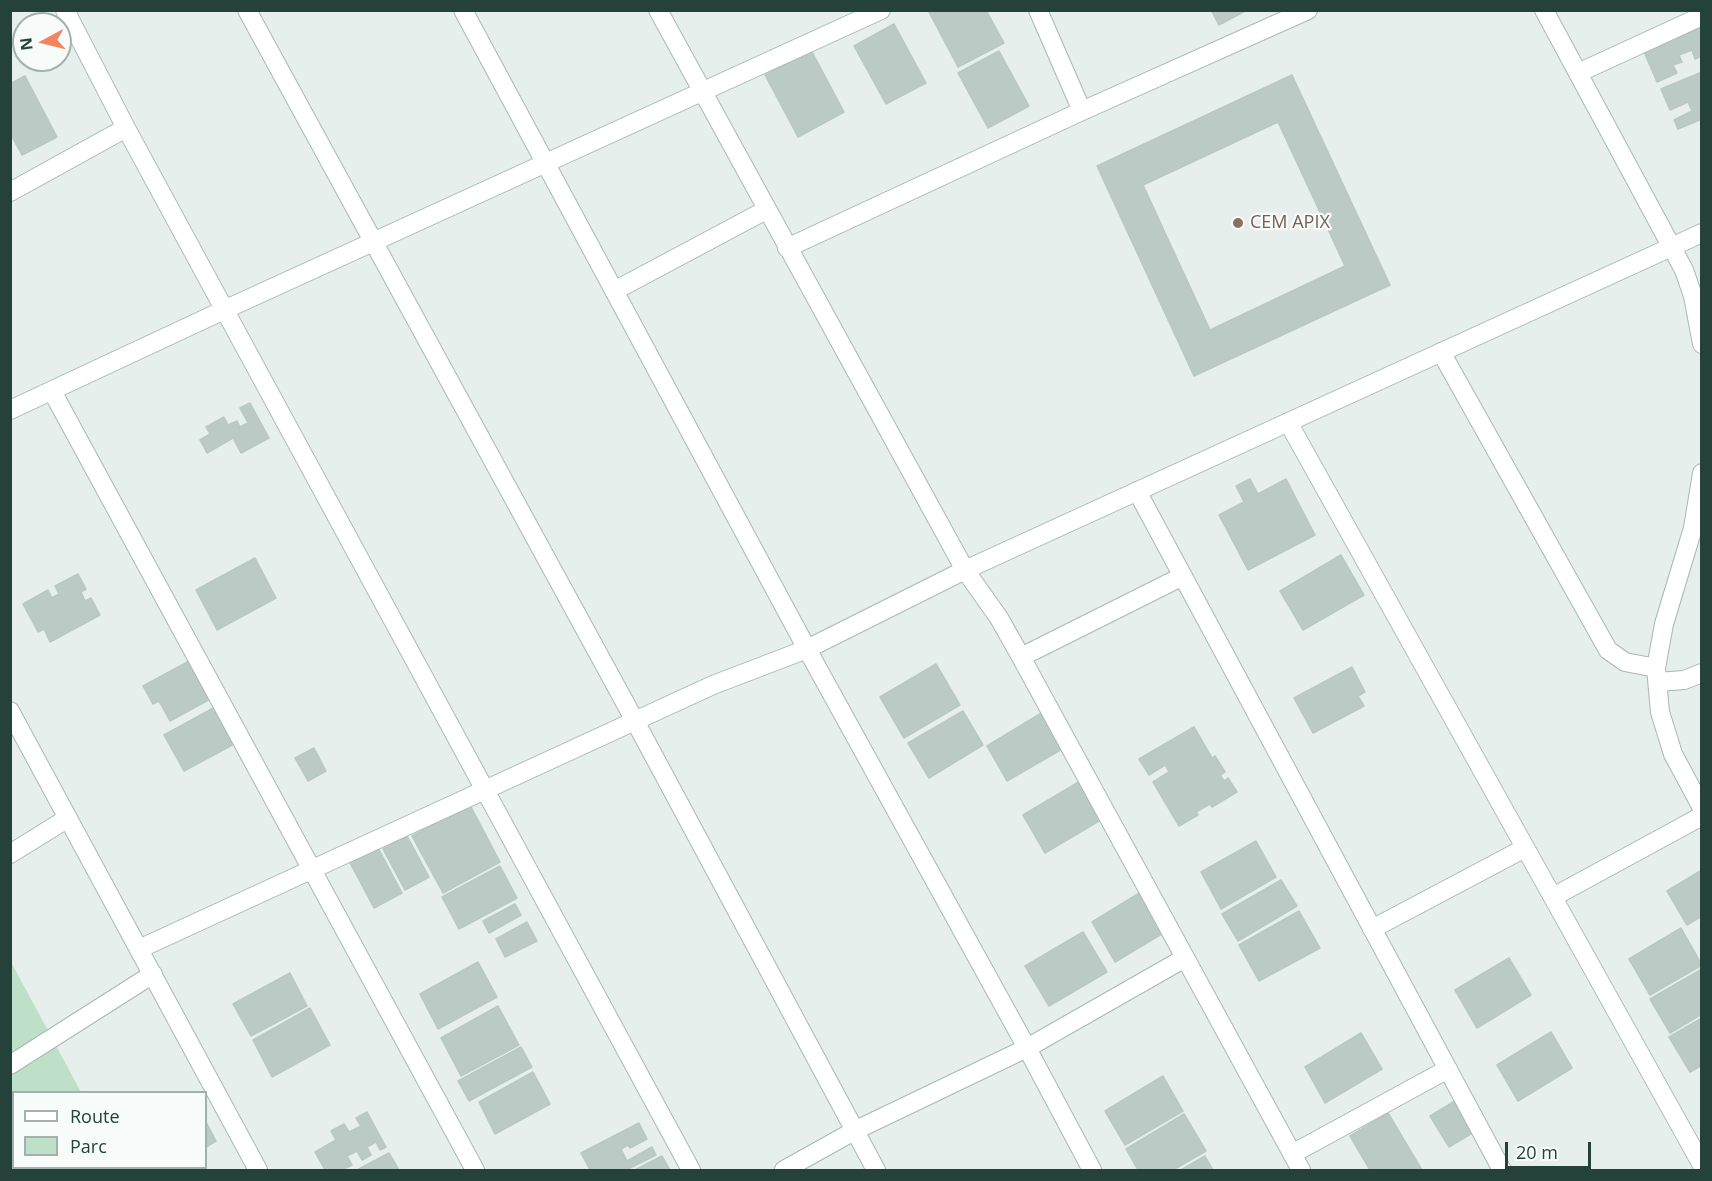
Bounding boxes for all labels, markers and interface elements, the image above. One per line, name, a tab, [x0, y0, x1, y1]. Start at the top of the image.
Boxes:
north arrow	[12, 12, 72, 72]
text: N	[14, 36, 38, 52]
place label: CEM APIX	[1250, 212, 1330, 234]
marker: CEM APIX	[1231, 216, 1245, 230]
legend	[12, 1091, 207, 1169]
text: Route	[70, 1104, 120, 1128]
scale bar	[1508, 1130, 1594, 1168]
text: Parc	[70, 1134, 107, 1158]
text: 20 m	[1516, 1140, 1558, 1164]

